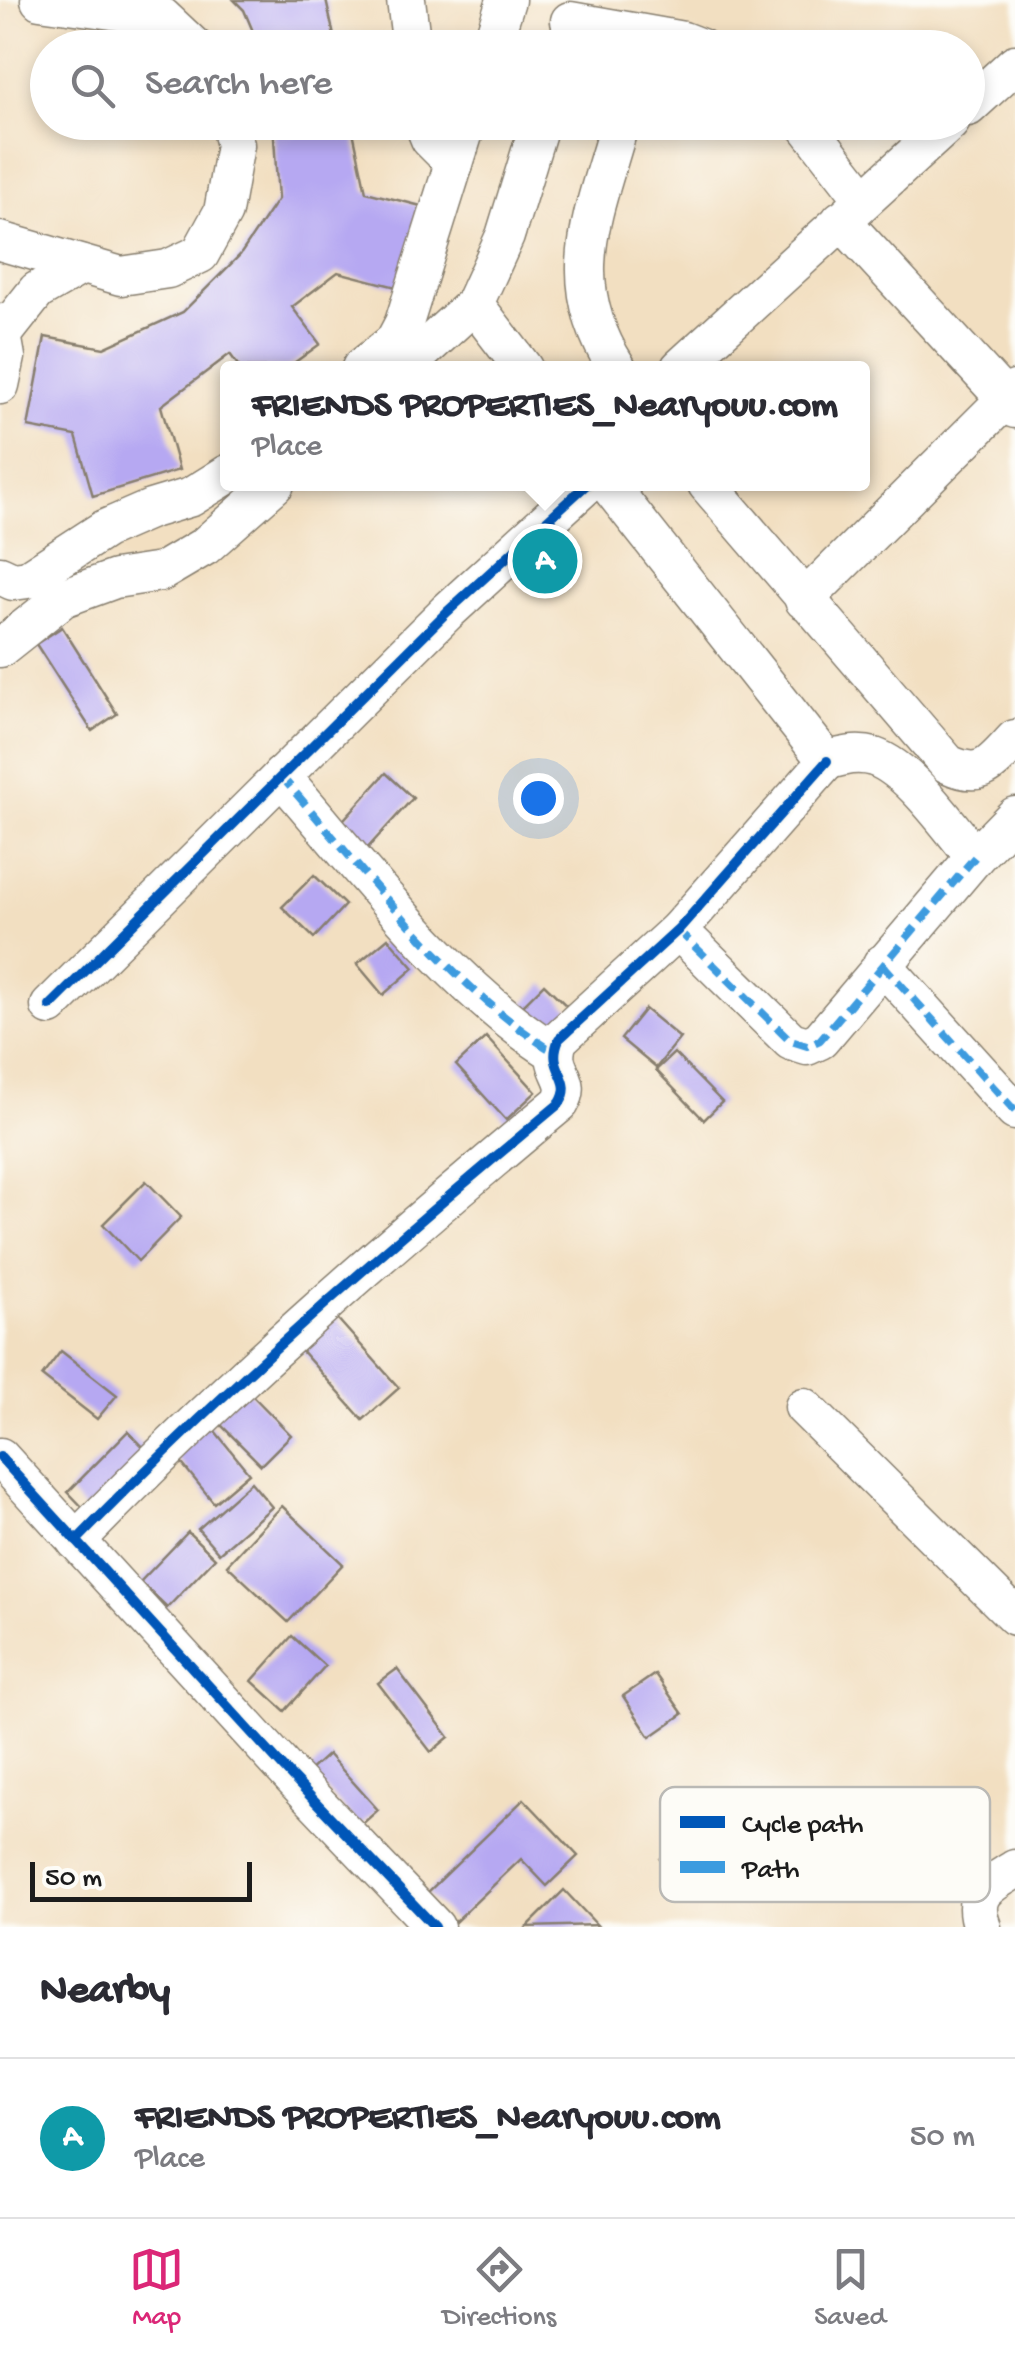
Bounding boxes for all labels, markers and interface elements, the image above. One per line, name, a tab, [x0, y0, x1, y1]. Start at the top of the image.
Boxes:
search box	[30, 30, 985, 140]
icon: search	[65, 58, 120, 113]
text: Search here	[145, 63, 332, 107]
popup	[220, 361, 870, 491]
text: FRIENDS PROPERTIES_Nearyouu.com	[252, 385, 838, 429]
text: Place	[252, 429, 322, 467]
pin: A	[512, 524, 578, 598]
your location	[513, 773, 564, 824]
legend	[660, 1787, 990, 1902]
text: Cycle path	[742, 1810, 864, 1843]
text: Path	[741, 1855, 799, 1888]
scale bar	[30, 1857, 252, 1902]
text: 50 m	[45, 1863, 102, 1896]
text: Nearby	[40, 1968, 170, 2017]
text: FRIENDS PROPERTIES_Nearyouu.com	[135, 2097, 721, 2141]
text: A	[63, 2119, 82, 2157]
text: 50 m	[910, 2119, 975, 2157]
text: Place	[135, 2141, 205, 2179]
tab: Map	[129, 2242, 184, 2335]
tab: Directions	[442, 2242, 556, 2335]
tab: Saved	[814, 2242, 886, 2335]

